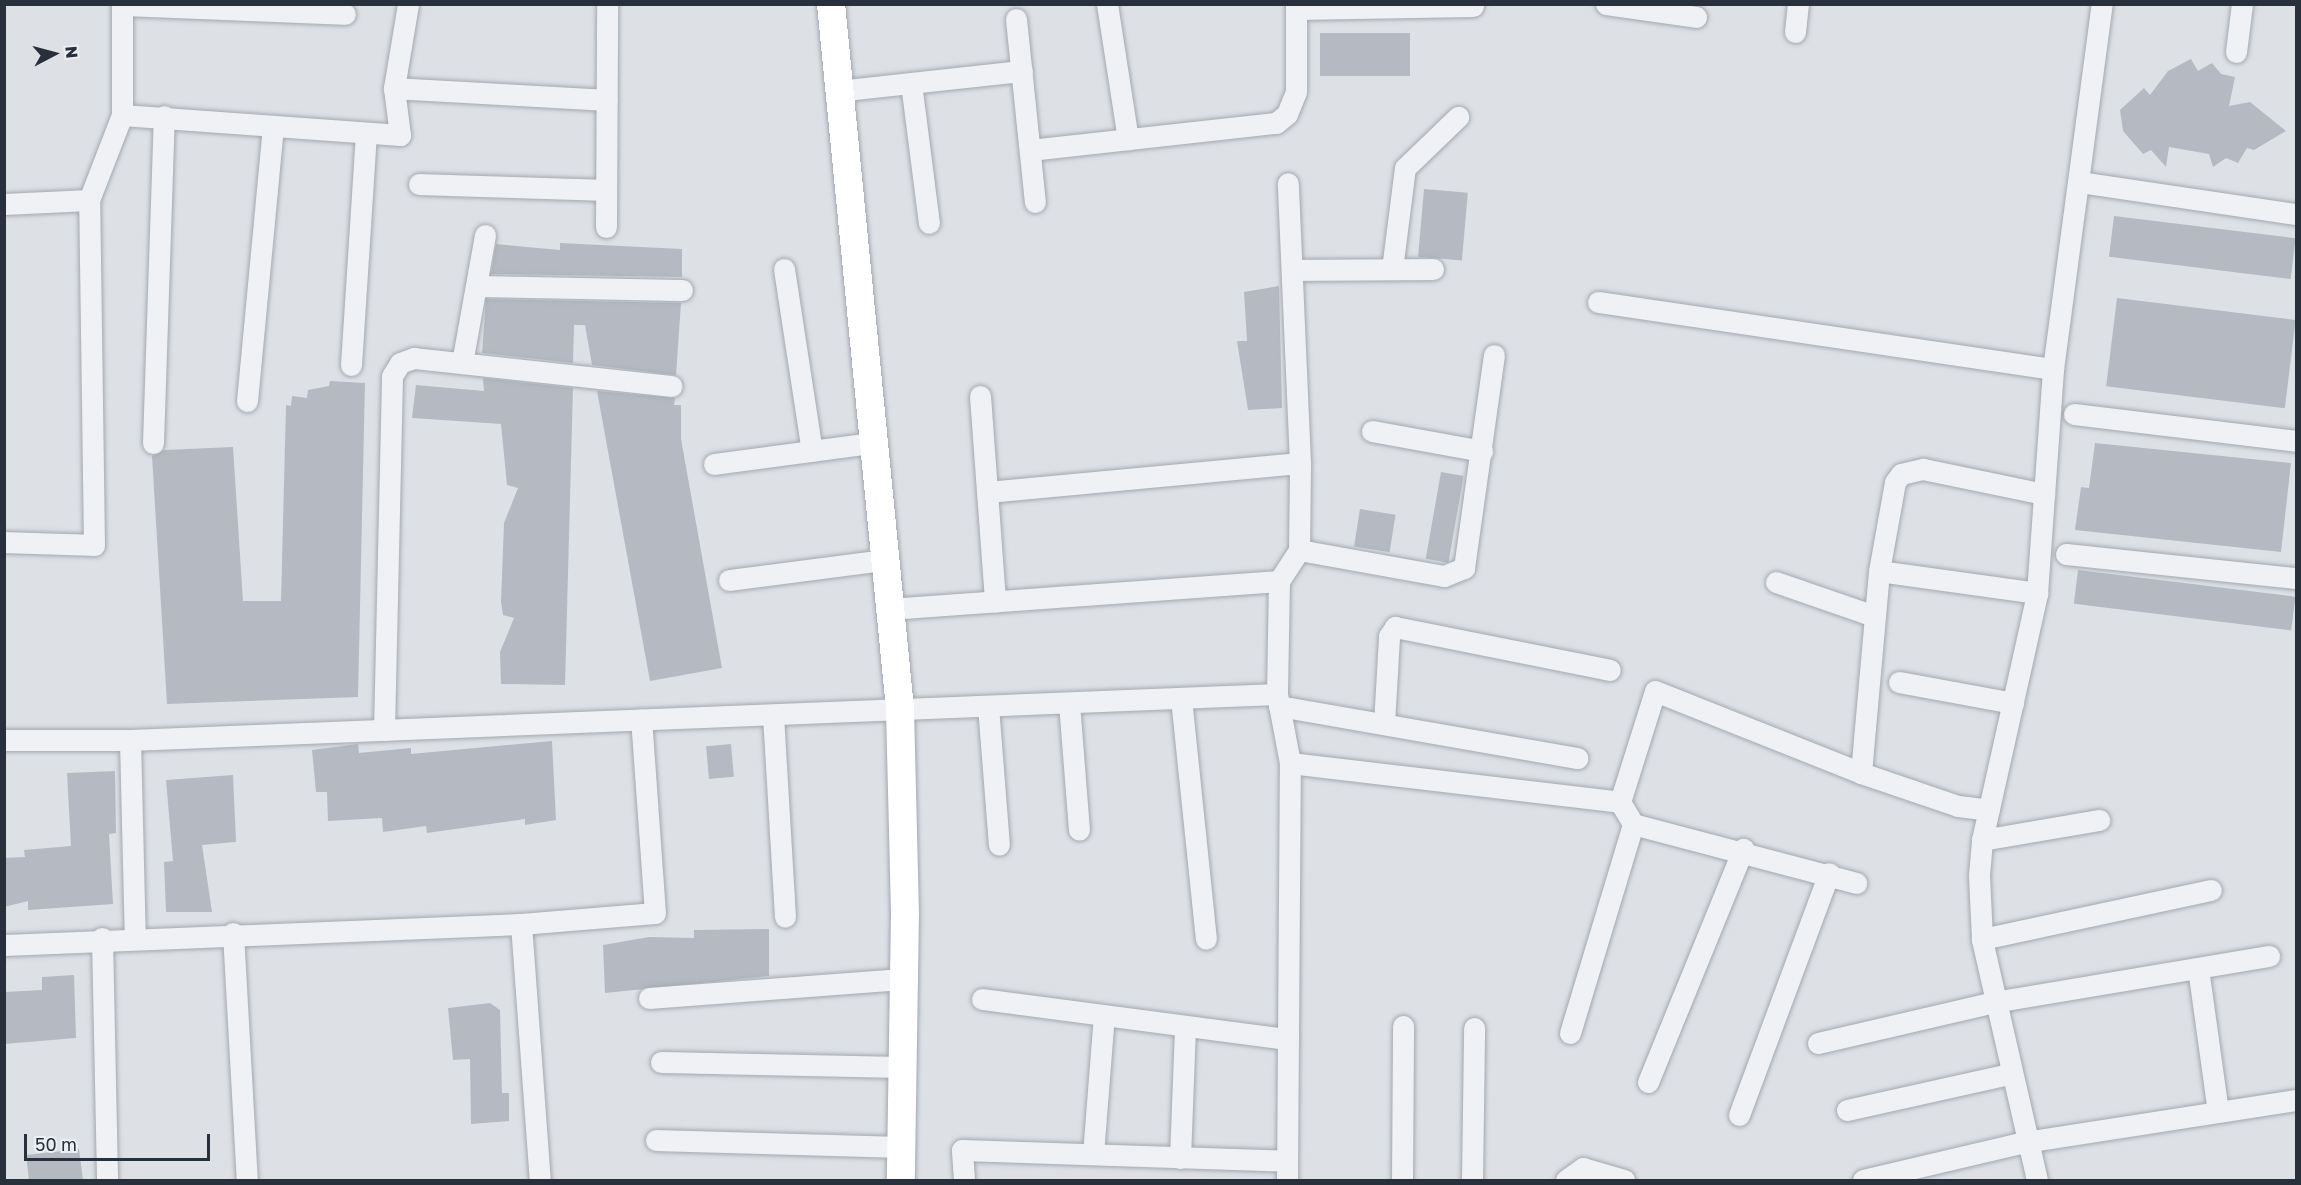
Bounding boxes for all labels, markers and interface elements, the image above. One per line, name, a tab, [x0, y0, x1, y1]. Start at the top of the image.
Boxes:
north arrow	[24, 24, 84, 84]
text: N	[61, 45, 82, 59]
scale bar	[27, 1122, 213, 1160]
text: 50 m	[35, 1133, 77, 1155]

